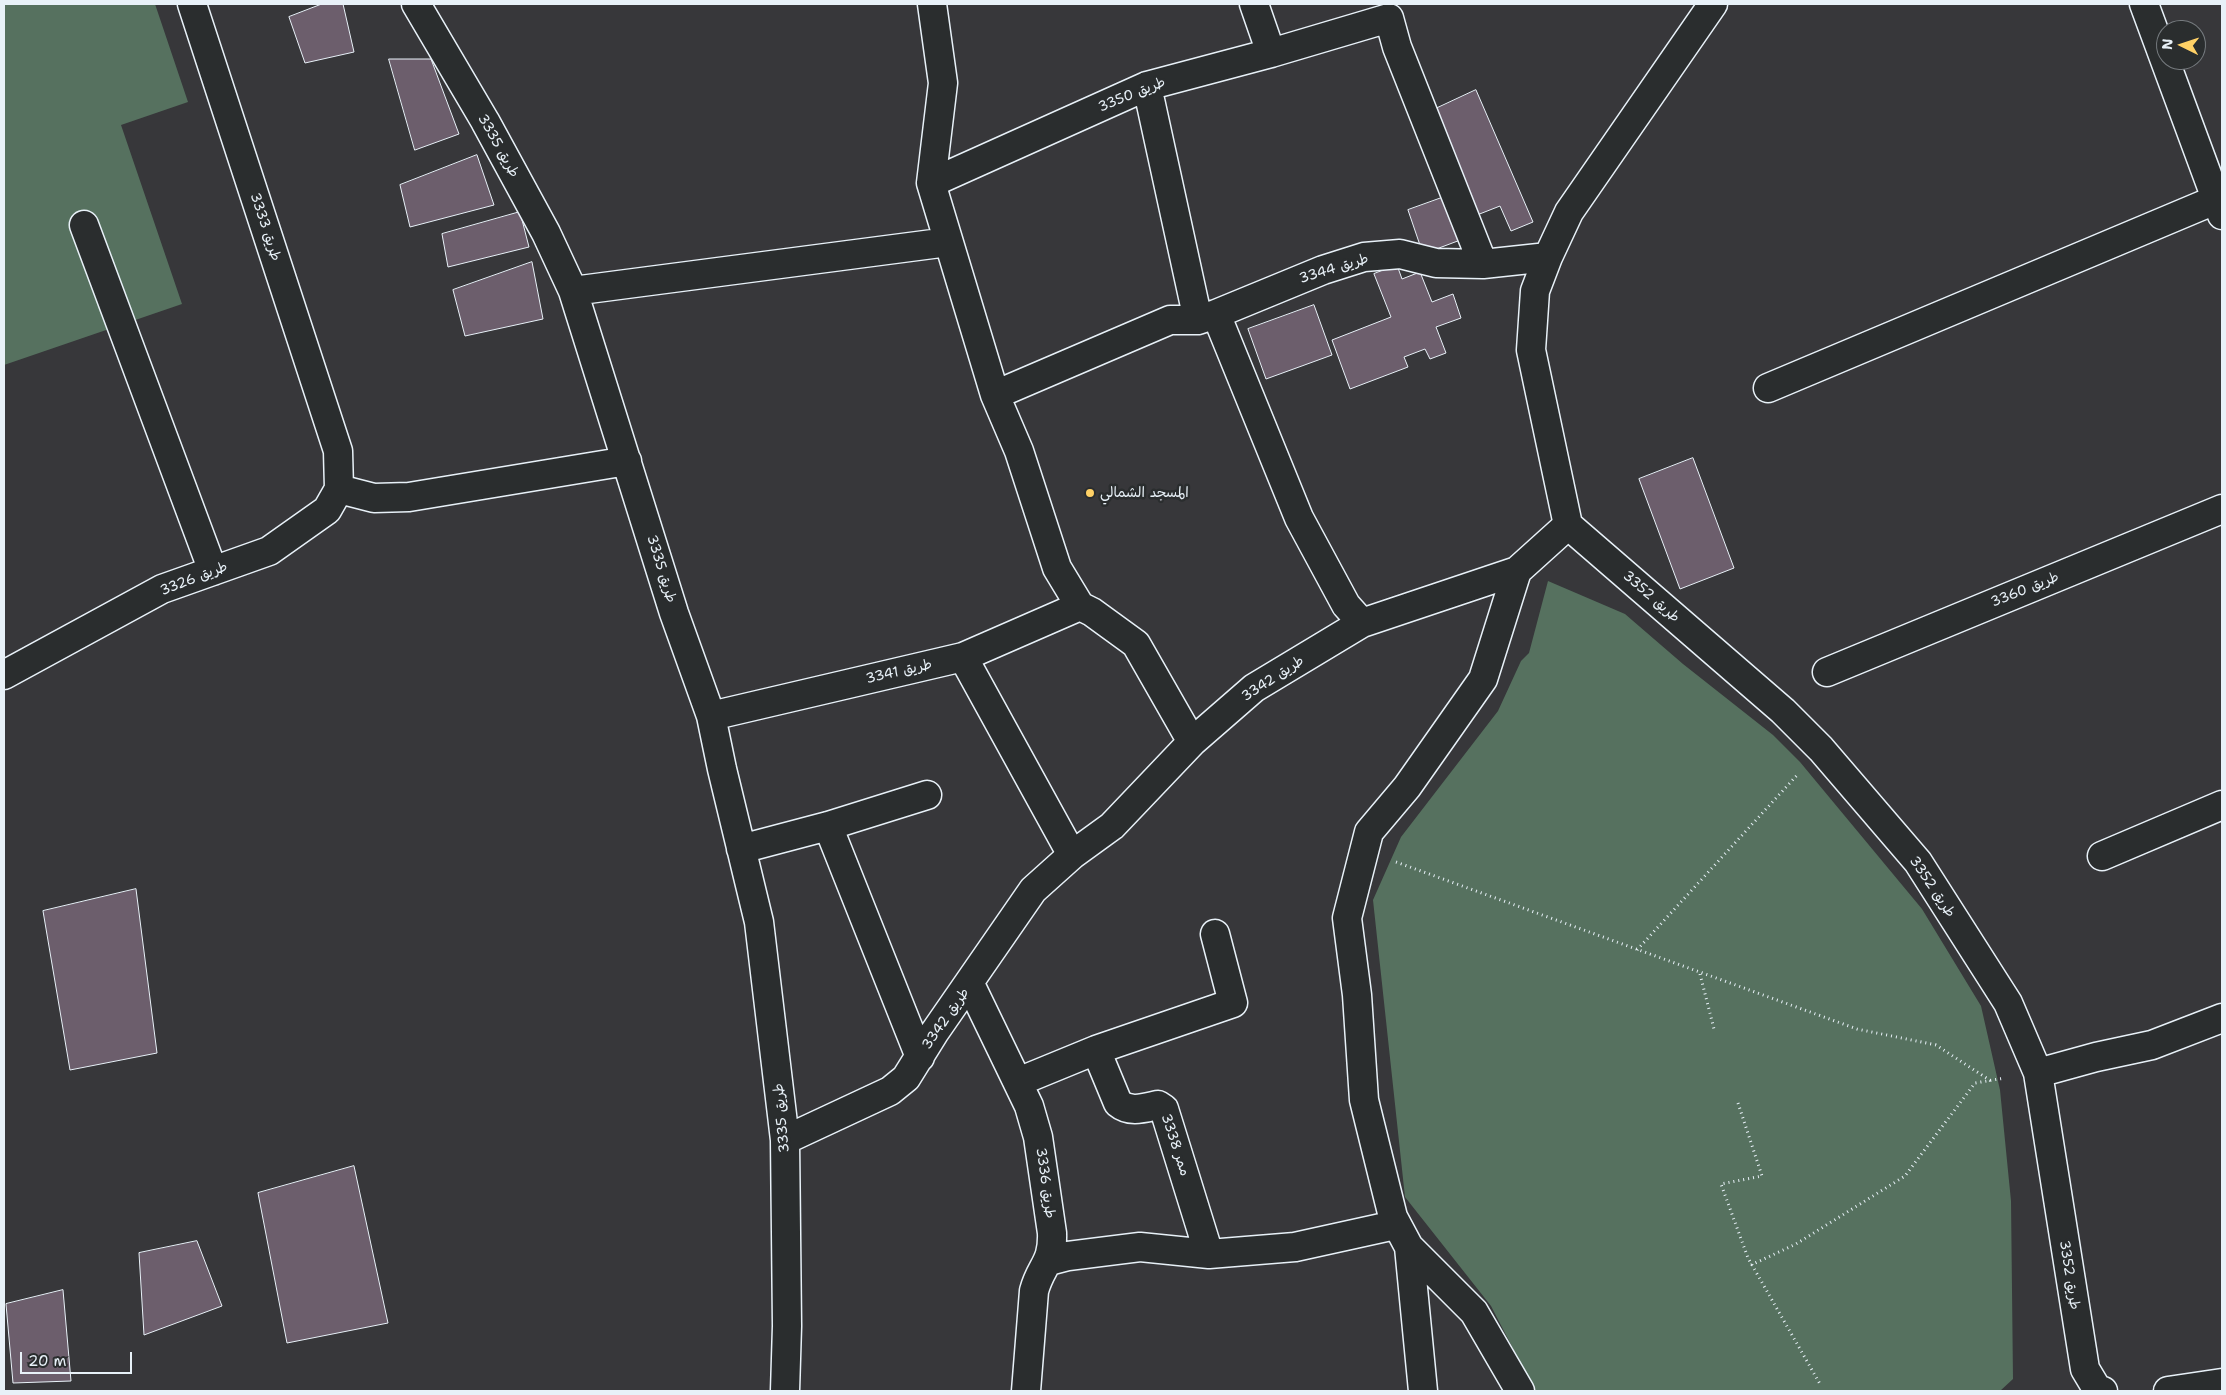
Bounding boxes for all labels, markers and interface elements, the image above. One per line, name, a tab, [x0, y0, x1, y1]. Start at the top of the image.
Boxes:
north arrow	[2156, 20, 2206, 70]
text: N	[2158, 38, 2176, 50]
street label: طريق 3350	[1096, 74, 1168, 116]
street label: طريق 3335	[474, 111, 522, 181]
street label: طريق 3333	[246, 191, 284, 263]
street label: طريق 3344	[1297, 250, 1371, 288]
place label: المسجد الشمالي	[1100, 485, 1189, 501]
marker: المسجد الشمالي	[1084, 487, 1096, 499]
street label: طريق 3335	[643, 533, 679, 605]
street label: طريق 3326	[158, 558, 230, 600]
street label: طريق 3352	[1619, 568, 1683, 626]
street label: طريق 3360	[1989, 569, 2061, 611]
street label: طريق 3342	[1239, 653, 1307, 705]
street label: طريق 3341	[864, 656, 934, 688]
street label: طريق 3352	[1905, 853, 1959, 921]
street label: طريق 3342	[919, 985, 973, 1053]
street label: طريق 3335	[771, 1082, 793, 1154]
street label: ممر 3338	[1157, 1112, 1193, 1178]
street label: طريق 3336	[1032, 1147, 1058, 1219]
street label: طريق 3352	[2055, 1239, 2083, 1311]
scale bar	[22, 1342, 135, 1374]
text: 20 m	[28, 1351, 67, 1371]

